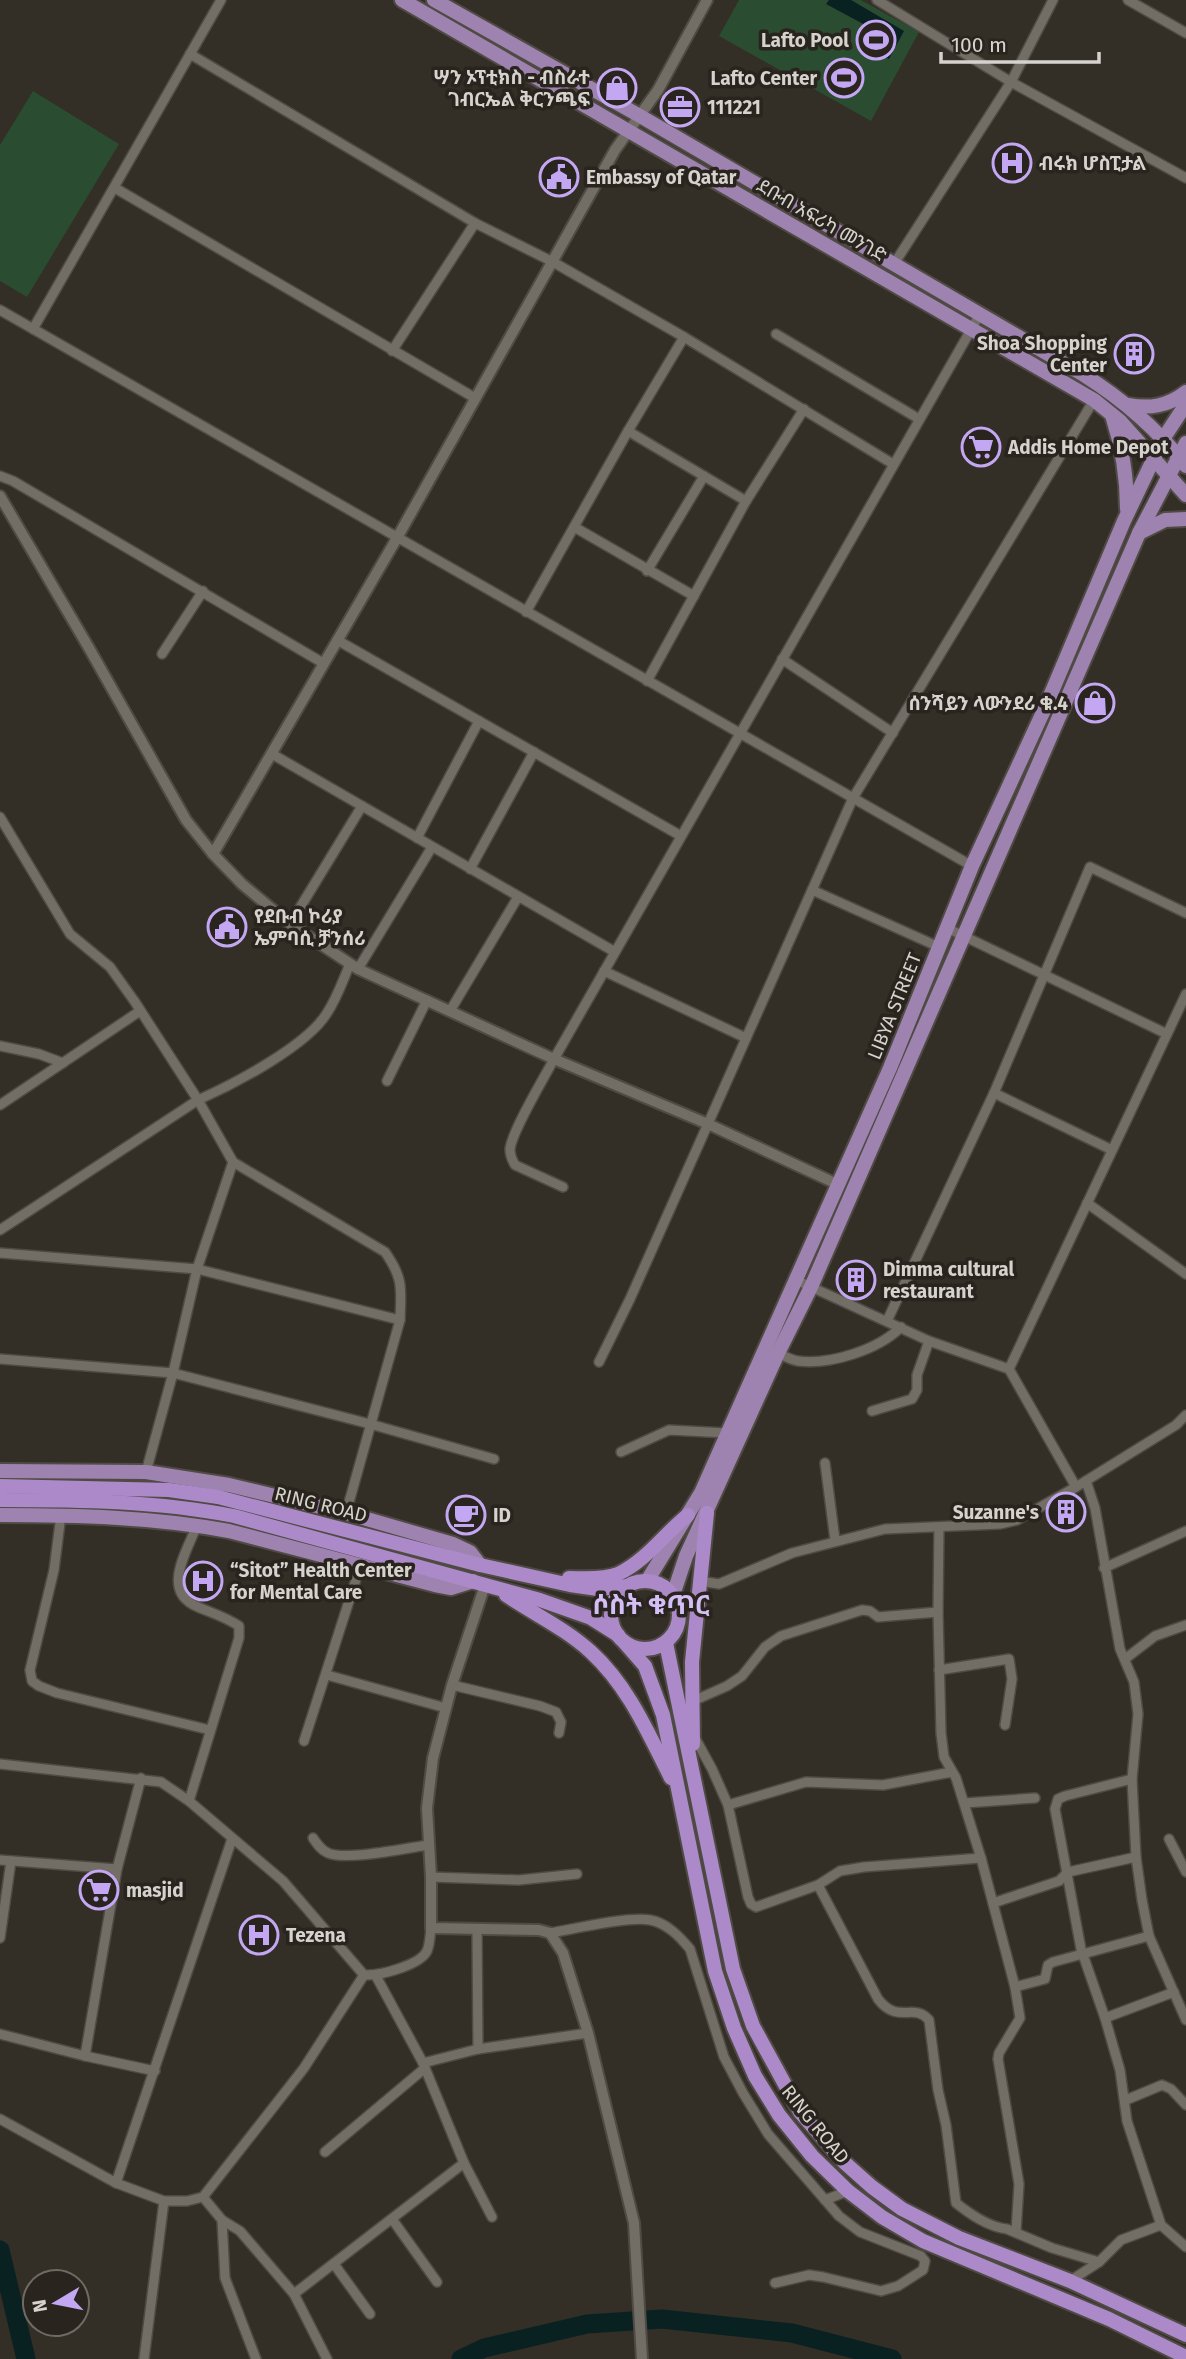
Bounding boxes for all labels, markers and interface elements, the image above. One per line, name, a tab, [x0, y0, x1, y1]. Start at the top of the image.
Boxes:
sports icon: Lafto Pool	[855, 19, 897, 61]
scale bar	[941, 21, 1098, 65]
place label: Lafto Pool	[761, 29, 849, 52]
text: 100 m	[951, 32, 1007, 58]
sports icon: Lafto Center	[823, 57, 865, 99]
place label: ሣን ኦፕቲክስ - ብስራተ ገብርኤል ቅርንጫፍ	[433, 66, 590, 111]
shop icon: ሣን ኦፕቲክስ - ብስራተ ገብርኤል ቅርንጫፍ	[596, 67, 638, 109]
place label: Lafto Center	[711, 67, 817, 90]
office icon: 111221	[659, 86, 701, 128]
place label: 111221	[707, 96, 761, 119]
hospital icon: ብሩክ ሆስፒታል	[991, 142, 1033, 184]
place label: ብሩክ ሆስፒታል	[1039, 152, 1146, 175]
public building icon: Embassy of Qatar	[538, 156, 580, 198]
place label: Embassy of Qatar	[586, 166, 737, 189]
street label: ደቡብ አፍሪካ መንገድ	[753, 174, 891, 267]
place label: Shoa Shopping Center	[977, 332, 1108, 377]
building icon: Shoa Shopping Center	[1113, 333, 1155, 375]
supermarket icon: Addis Home Depot	[960, 426, 1002, 468]
place label: Addis Home Depot	[1007, 436, 1169, 459]
shop icon: ሰንሻይን ላውንደሪ ቁ.4	[1074, 682, 1116, 724]
place label: ሰንሻይን ላውንደሪ ቁ.4	[909, 692, 1068, 715]
place label: የደቡብ ኮሪያ ኤምባሲ ቻንሰሪ	[254, 905, 366, 950]
public building icon: የደቡብ ኮሪያ ኤምባሲ ቻንሰሪ	[206, 906, 248, 948]
street label: LIBYA STREET	[863, 949, 926, 1063]
place label: Dimma cultural restaurant	[883, 1258, 1015, 1303]
building icon: Dimma cultural restaurant	[835, 1259, 877, 1301]
street label: RING ROAD	[272, 1482, 370, 1527]
building icon: Suzanne's	[1045, 1491, 1087, 1533]
cafe icon: ID	[445, 1494, 487, 1536]
place label: Suzanne's	[953, 1501, 1039, 1524]
place label: ID	[493, 1504, 511, 1527]
place label: “Sitot” Health Center for Mental Care	[230, 1559, 412, 1604]
hospital icon: “Sitot” Health Center for Mental Care	[182, 1560, 224, 1602]
district label: ሶስት ቁጥር	[592, 1590, 710, 1621]
supermarket icon: masjid	[78, 1869, 120, 1911]
place label: masjid	[126, 1879, 184, 1902]
hospital icon: Tezena	[238, 1914, 280, 1956]
place label: Tezena	[286, 1924, 346, 1947]
street label: RING ROAD	[777, 2080, 854, 2168]
north arrow	[21, 2268, 91, 2338]
text: N	[27, 2298, 52, 2314]

